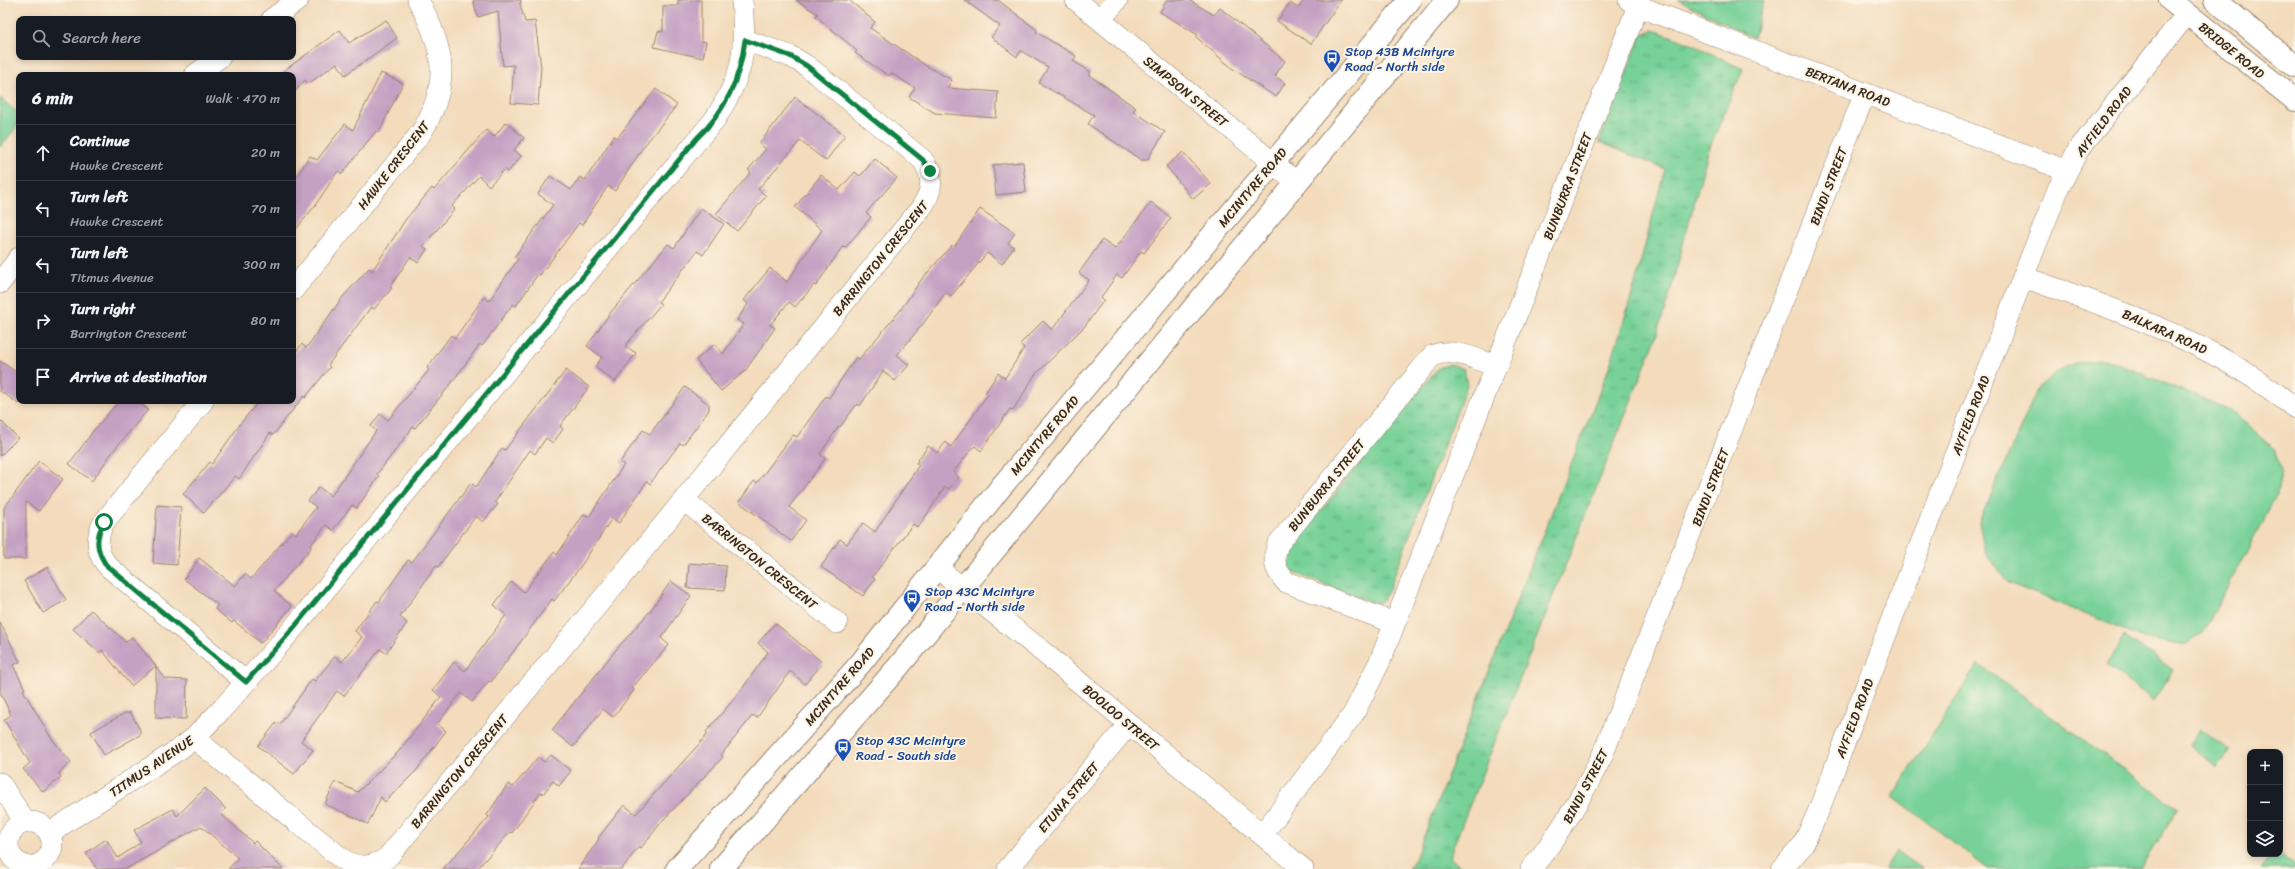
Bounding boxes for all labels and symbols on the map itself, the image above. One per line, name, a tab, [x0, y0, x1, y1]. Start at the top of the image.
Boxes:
street label: BRIDGE ROAD	[2193, 16, 2270, 85]
place label: Stop 43B Mcintyre Road - North side	[1345, 40, 1455, 78]
bus stop icon: Stop 43B Mcintyre Road - North side	[1322, 48, 1342, 73]
street label: SIMPSON STREET	[1138, 50, 1235, 134]
street label: BERTANA ROAD	[1802, 60, 1894, 113]
street label: AYFIELD ROAD	[2068, 81, 2138, 162]
street label: HAWKE CRESCENT	[351, 115, 436, 215]
street label: BUNBURRA STREET	[1536, 128, 1599, 243]
street label: MCINTYRE ROAD	[1212, 142, 1293, 232]
street label: BINDI STREET	[1803, 143, 1854, 229]
route end	[921, 162, 939, 180]
street label: BARRINGTON CRESCENT	[826, 195, 935, 321]
street label: BALKARA ROAD	[2118, 302, 2211, 361]
street label: AYFIELD ROAD	[1944, 372, 1996, 459]
street label: MCINTYRE ROAD	[1004, 390, 1085, 480]
street label: BUNBURRA STREET	[1282, 433, 1372, 537]
street label: BINDI STREET	[1685, 444, 1736, 530]
street label: BARRINGTON CRESCENT	[697, 507, 823, 616]
route start	[95, 513, 113, 531]
place label: Stop 43C Mcintyre Road - North side	[925, 580, 1035, 618]
bus stop icon: Stop 43C Mcintyre Road - North side	[902, 588, 922, 613]
street label: MCINTYRE ROAD	[798, 641, 880, 731]
street label: AYFIELD ROAD	[1828, 675, 1880, 762]
street label: BOOLOO STREET	[1077, 678, 1165, 757]
street label: BARRINGTON CRESCENT	[404, 708, 515, 834]
street label: TITMUS AVENUE	[104, 729, 199, 803]
place label: Stop 43C Mcintyre Road - South side	[856, 729, 966, 767]
bus stop icon: Stop 43C Mcintyre Road - South side	[833, 737, 853, 762]
street label: BINDI STREET	[1556, 744, 1615, 828]
street label: ETUNA STREET	[1032, 755, 1106, 838]

